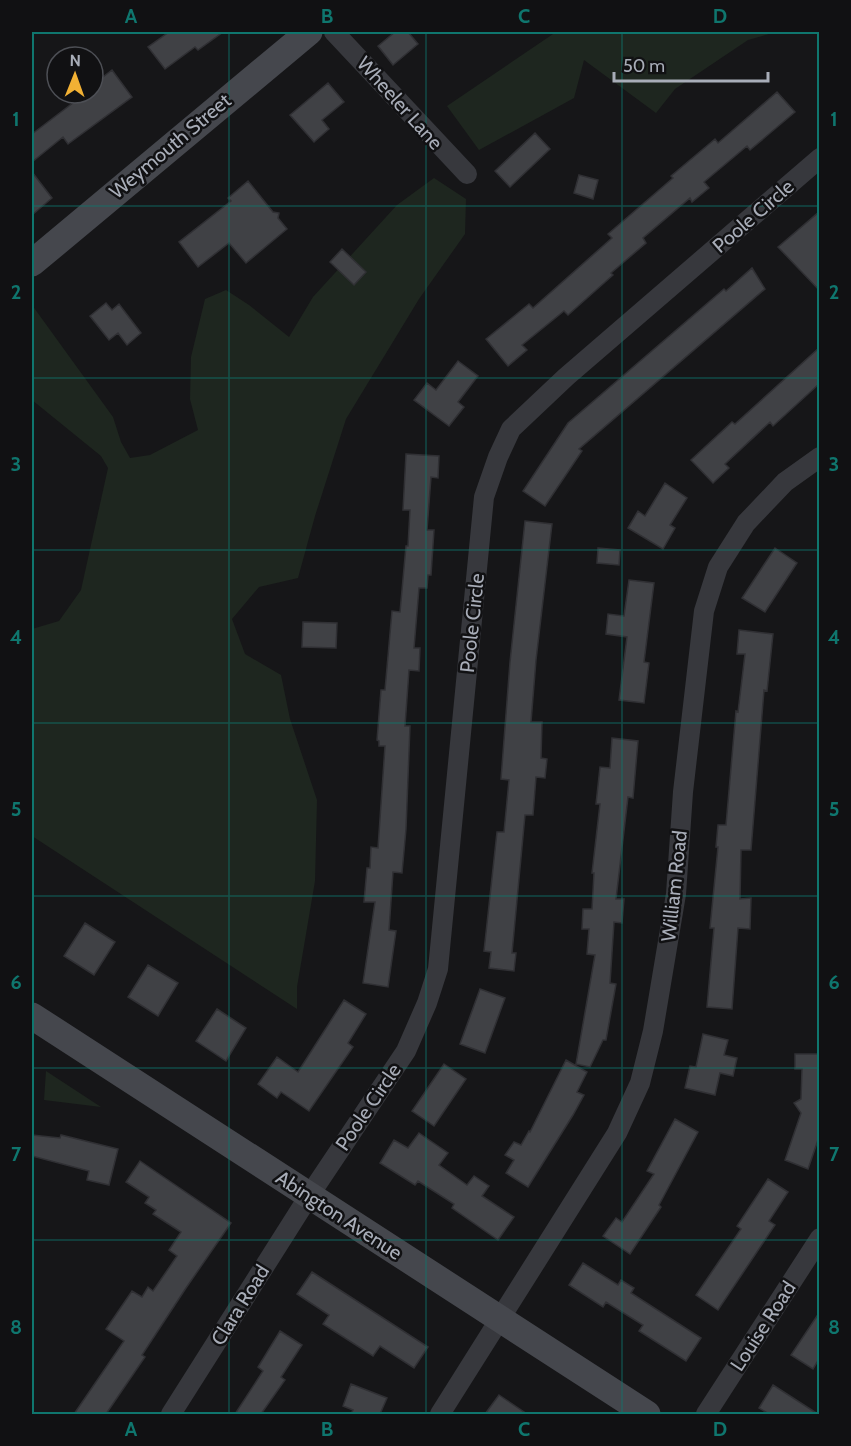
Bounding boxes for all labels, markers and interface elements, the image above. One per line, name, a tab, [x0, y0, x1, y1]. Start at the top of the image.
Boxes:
text: A	[125, 4, 138, 28]
text: B	[321, 4, 333, 28]
text: C	[518, 4, 530, 28]
text: D	[713, 4, 727, 28]
north arrow	[45, 45, 105, 105]
scale bar	[614, 45, 768, 83]
text: N	[69, 51, 81, 70]
street label: Wheeler Lane	[352, 52, 448, 154]
text: 50 m	[623, 55, 665, 77]
street label: Weymouth Street	[104, 88, 236, 204]
text: 1	[12, 107, 20, 131]
text: 1	[830, 107, 838, 131]
street label: Poole Circle	[707, 174, 799, 258]
text: 2	[11, 280, 21, 304]
text: 2	[829, 280, 839, 304]
text: 3	[11, 452, 21, 476]
text: 3	[829, 452, 839, 476]
street label: Poole Circle	[455, 572, 489, 674]
text: 4	[10, 625, 22, 649]
text: 4	[828, 625, 840, 649]
text: 5	[11, 797, 21, 821]
text: 5	[829, 797, 839, 821]
street label: William Road	[656, 829, 692, 943]
text: 6	[10, 970, 22, 994]
text: 6	[828, 970, 840, 994]
street label: Poole Circle	[330, 1059, 406, 1155]
text: 7	[11, 1142, 22, 1166]
text: 7	[829, 1142, 840, 1166]
street label: Abington Avenue	[271, 1165, 407, 1265]
street label: Clara Road	[206, 1260, 274, 1350]
street label: Louise Road	[725, 1277, 801, 1375]
text: 8	[10, 1315, 22, 1339]
text: 8	[828, 1315, 840, 1339]
text: A	[125, 1417, 138, 1441]
text: B	[321, 1417, 333, 1441]
text: C	[518, 1417, 530, 1441]
text: D	[713, 1417, 727, 1441]

